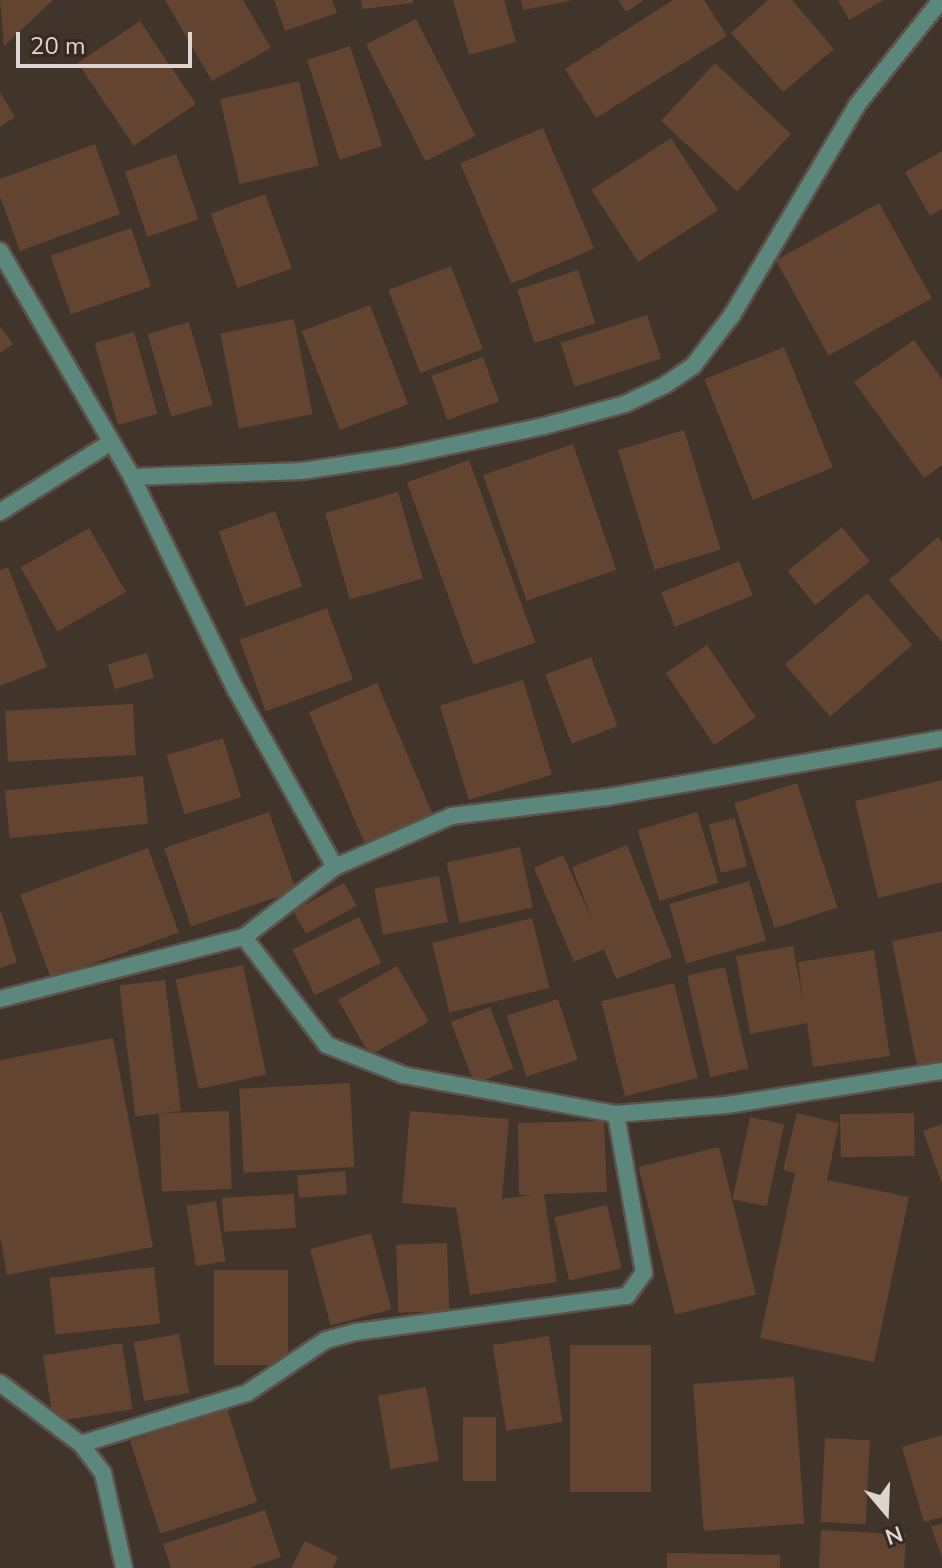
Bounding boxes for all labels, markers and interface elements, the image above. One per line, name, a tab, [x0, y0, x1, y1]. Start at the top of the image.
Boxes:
scale bar	[20, 16, 196, 66]
text: 20 m	[30, 30, 86, 62]
north arrow	[846, 1472, 926, 1552]
text: N	[881, 1518, 906, 1552]

